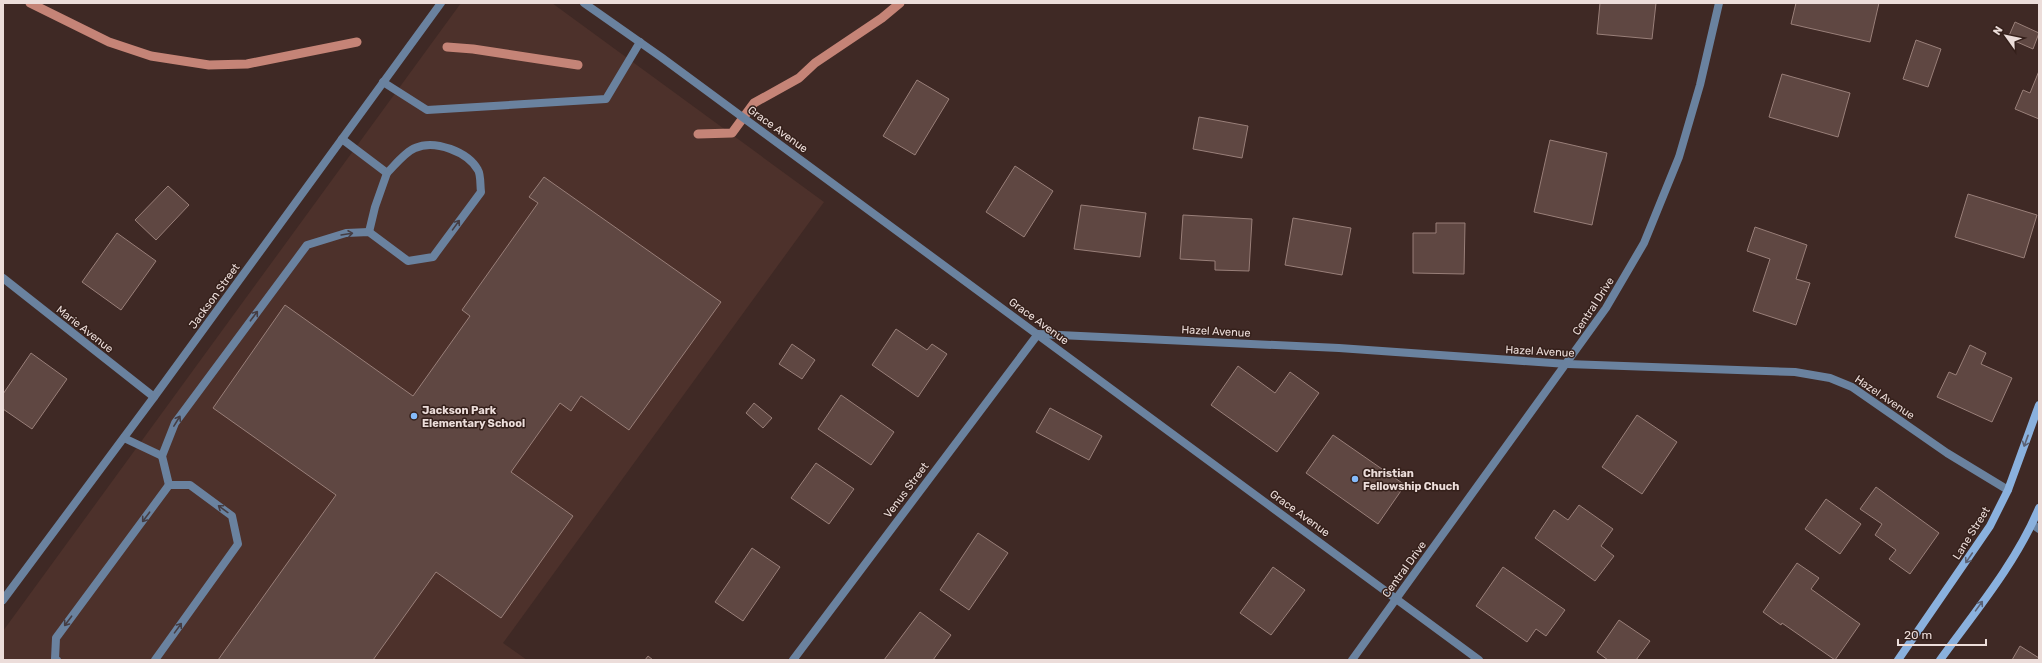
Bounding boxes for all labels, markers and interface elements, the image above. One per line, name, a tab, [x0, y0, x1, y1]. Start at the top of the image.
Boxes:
north arrow	[1986, 16, 2026, 56]
text: N	[1990, 24, 2006, 38]
street label: Grace Avenue	[745, 103, 810, 155]
one-way arrow	[452, 220, 460, 231]
one-way arrow	[340, 230, 353, 238]
street label: Jackson Street	[186, 260, 243, 332]
street label: Central Drive	[1570, 275, 1617, 338]
street label: Grace Avenue	[1006, 295, 1071, 347]
street label: Marie Avenue	[54, 303, 116, 356]
one-way arrow	[250, 311, 258, 322]
street label: Hazel Avenue	[1181, 323, 1251, 340]
street label: Hazel Avenue	[1505, 343, 1575, 360]
street label: Hazel Avenue	[1852, 373, 1917, 422]
place label: Jackson Park Elementary School	[422, 404, 525, 430]
marker: Jackson Park Elementary School	[409, 411, 419, 421]
one-way arrow	[174, 415, 182, 427]
one-way arrow	[2021, 435, 2029, 447]
street label: Venus Street	[881, 459, 932, 521]
place label: Christian Fellowship Chuch	[1363, 467, 1459, 493]
marker: Christian Fellowship Chuch	[1350, 474, 1360, 484]
street label: Grace Avenue	[1267, 487, 1332, 539]
street label: Lane Street	[1950, 504, 1993, 562]
one-way arrow	[218, 505, 229, 513]
one-way arrow	[142, 511, 150, 522]
street label: Central Drive	[1380, 539, 1429, 600]
one-way arrow	[1965, 552, 1973, 563]
one-way arrow	[1975, 600, 1983, 611]
one-way arrow	[64, 616, 73, 627]
scale bar	[1898, 621, 1986, 647]
one-way arrow	[174, 623, 182, 634]
text: 20 m	[1904, 628, 1932, 642]

